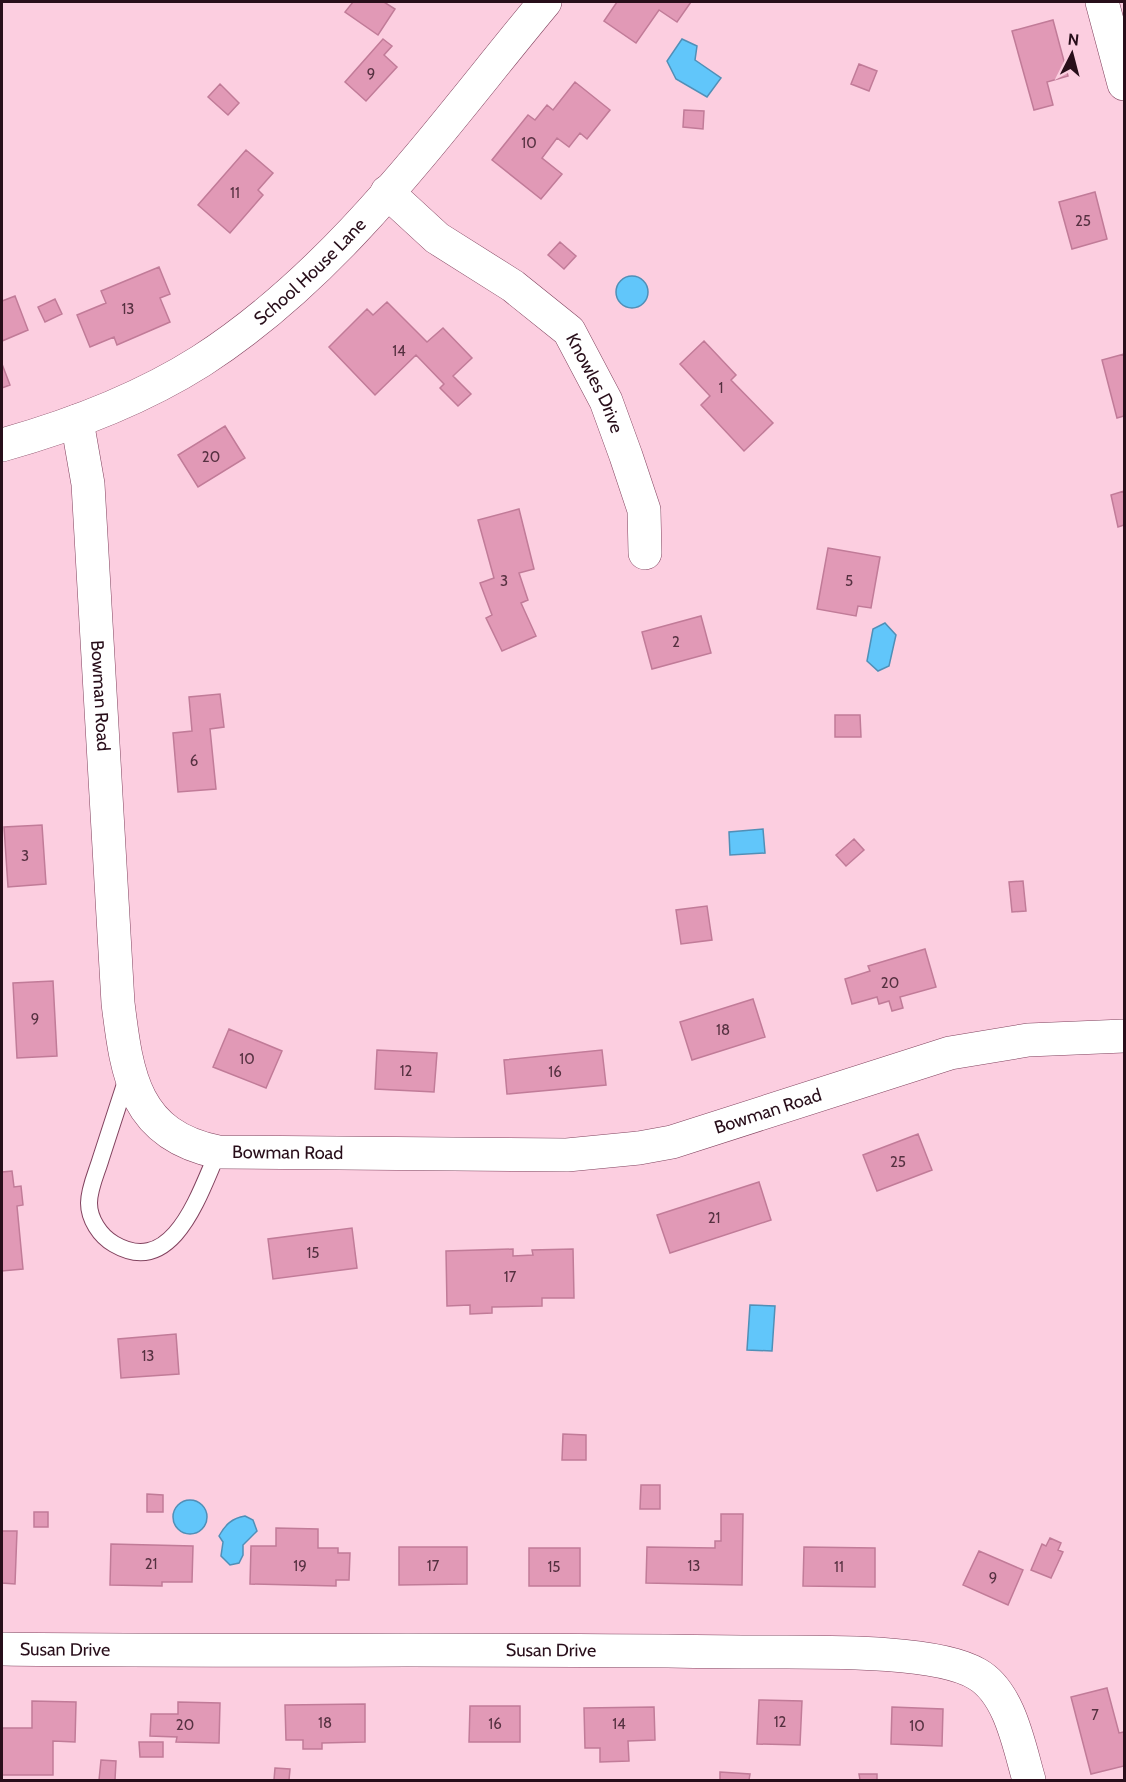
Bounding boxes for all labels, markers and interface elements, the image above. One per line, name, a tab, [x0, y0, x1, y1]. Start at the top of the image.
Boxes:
north arrow	[1042, 24, 1102, 84]
text: N	[1067, 30, 1080, 50]
house number: 9	[367, 65, 375, 83]
house number: 10	[521, 134, 537, 152]
house number: 11	[230, 184, 240, 202]
house number: 25	[1075, 212, 1091, 230]
street label: School House Lane	[249, 214, 371, 330]
house number: 13	[121, 300, 135, 318]
street label: Knowles Drive	[561, 329, 628, 436]
house number: 14	[392, 342, 406, 360]
house number: 1	[719, 379, 723, 397]
house number: 20	[202, 448, 220, 466]
house number: 3	[500, 572, 508, 590]
house number: 5	[845, 572, 853, 590]
house number: 2	[672, 633, 680, 651]
street label: Bowman Road	[86, 640, 114, 752]
house number: 6	[190, 752, 198, 770]
house number: 3	[21, 847, 29, 865]
house number: 20	[881, 974, 899, 992]
house number: 9	[31, 1010, 39, 1028]
house number: 18	[716, 1021, 730, 1039]
house number: 10	[239, 1050, 255, 1068]
house number: 12	[400, 1062, 413, 1080]
house number: 16	[548, 1063, 562, 1081]
street label: Bowman Road	[712, 1084, 824, 1139]
street label: Bowman Road	[232, 1141, 343, 1164]
house number: 25	[890, 1153, 906, 1171]
house number: 21	[708, 1209, 720, 1227]
house number: 15	[306, 1244, 320, 1262]
house number: 17	[504, 1268, 517, 1286]
house number: 13	[141, 1347, 155, 1365]
house number: 21	[145, 1555, 157, 1573]
house number: 19	[293, 1557, 307, 1575]
house number: 17	[427, 1557, 440, 1575]
house number: 13	[687, 1557, 701, 1575]
house number: 15	[547, 1558, 561, 1576]
house number: 11	[834, 1558, 844, 1576]
house number: 9	[989, 1569, 997, 1587]
street label: Susan Drive	[20, 1638, 110, 1661]
street label: Susan Drive	[506, 1639, 596, 1661]
house number: 7	[1091, 1706, 1099, 1724]
house number: 12	[774, 1713, 787, 1731]
house number: 18	[318, 1714, 332, 1732]
house number: 16	[488, 1715, 502, 1733]
house number: 14	[612, 1715, 626, 1733]
house number: 20	[176, 1716, 194, 1734]
house number: 10	[909, 1717, 925, 1735]

